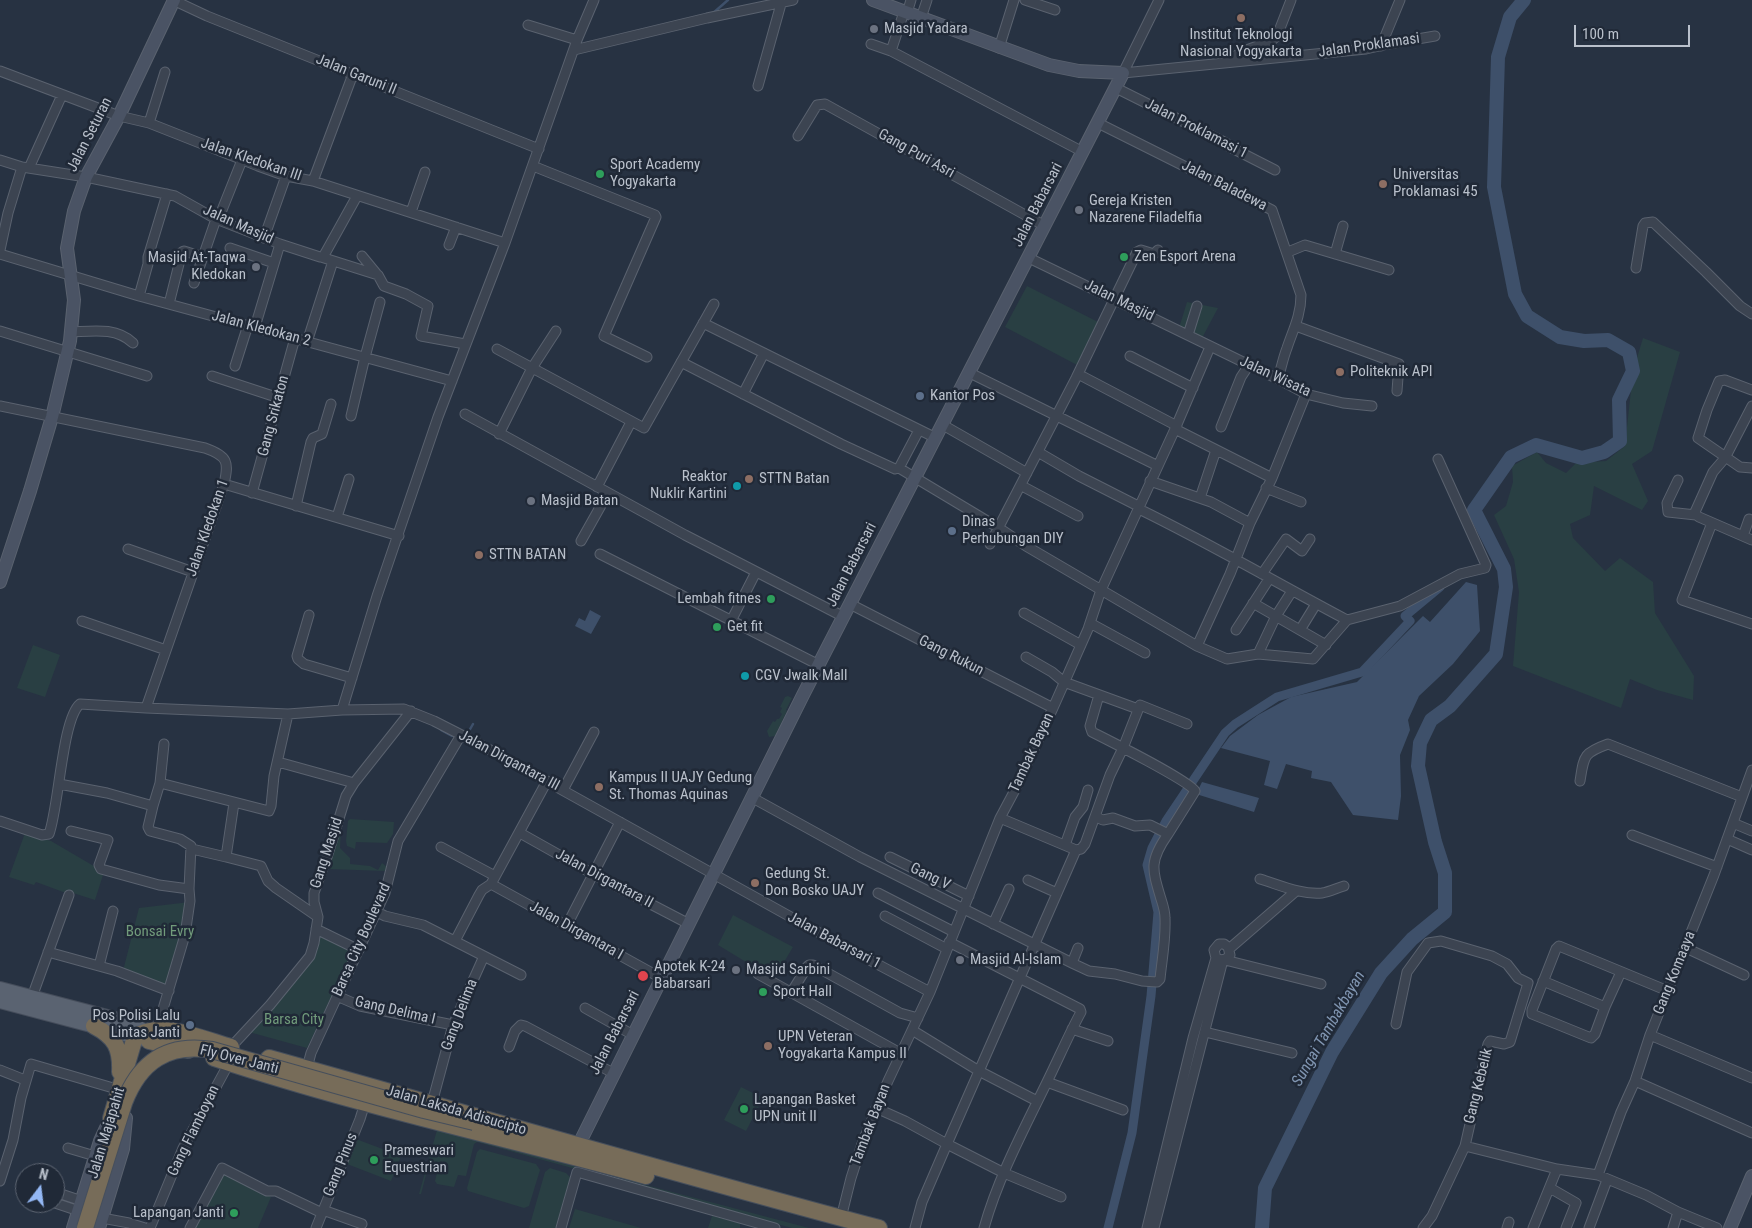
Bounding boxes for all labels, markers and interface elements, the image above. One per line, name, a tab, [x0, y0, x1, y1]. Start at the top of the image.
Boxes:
marker: Institut Teknologi Nasional Yogyakarta	[1235, 12, 1247, 24]
scale bar	[1577, 15, 1693, 47]
place label: Masjid Yadara	[884, 20, 968, 38]
marker: Masjid Yadara	[868, 23, 880, 35]
text: 100 m	[1582, 25, 1619, 43]
place label: Institut Teknologi Nasional Yogyakarta	[1180, 26, 1302, 61]
street label: Jalan Proklamasi	[1317, 30, 1421, 62]
street label: Jalan Garuni II	[313, 51, 399, 99]
street label: Jalan Seturan	[64, 95, 116, 175]
street label: Jalan Proklamasi 1	[1142, 95, 1250, 163]
street label: Gang Puri Asri	[875, 126, 957, 182]
street label: Jalan Kledokan III	[198, 134, 304, 186]
place label: Sport Academy Yogyakarta	[610, 156, 700, 191]
street label: Jalan Baladewa	[1178, 157, 1270, 215]
street label: Jalan Babarsari	[1009, 160, 1067, 250]
place label: Universitas Proklamasi 45	[1393, 166, 1478, 201]
marker: Sport Academy Yogyakarta	[594, 168, 606, 180]
marker: Universitas Proklamasi 45	[1377, 178, 1389, 190]
place label: Gereja Kristen Nazarene Filadelfia	[1089, 192, 1202, 227]
street label: Jalan Masjid	[200, 201, 276, 249]
marker: Gereja Kristen Nazarene Filadelfia	[1073, 204, 1085, 216]
place label: Zen Esport Arena	[1134, 248, 1236, 266]
place label: Masjid At-Taqwa Kledokan	[148, 249, 246, 284]
marker: Zen Esport Arena	[1118, 251, 1130, 263]
marker: Masjid At-Taqwa Kledokan	[250, 261, 262, 273]
street label: Jalan Masjid	[1081, 276, 1157, 326]
street label: Jalan Kledokan 2	[210, 307, 312, 351]
street label: Jalan Wisata	[1237, 353, 1313, 401]
place label: Politeknik API	[1350, 363, 1432, 381]
marker: Politeknik API	[1334, 366, 1346, 378]
street label: Gang Srikaton	[255, 374, 293, 458]
place label: Kantor Pos	[930, 387, 995, 405]
marker: Kantor Pos	[914, 390, 926, 402]
place label: Reaktor Nuklir Kartini	[650, 468, 727, 503]
place label: STTN Batan	[759, 470, 830, 488]
marker: STTN Batan	[743, 473, 755, 485]
street label: Jalan Kledokan 1	[183, 477, 233, 579]
marker: Reaktor Nuklir Kartini	[731, 480, 743, 492]
place label: Masjid Batan	[541, 492, 618, 510]
marker: Masjid Batan	[525, 495, 537, 507]
place label: Dinas Perhubungan DIY	[962, 513, 1063, 548]
street label: Jalan Babarsari	[823, 520, 881, 610]
marker: Dinas Perhubungan DIY	[946, 525, 958, 537]
place label: STTN BATAN	[489, 546, 566, 564]
marker: STTN BATAN	[473, 549, 485, 561]
place label: Lembah fitnes	[677, 590, 761, 608]
marker: Lembah fitnes	[765, 593, 777, 605]
place label: Get fit	[727, 618, 763, 636]
marker: Get fit	[711, 621, 723, 633]
street label: Gang Rukun	[915, 632, 987, 680]
place label: CGV Jwalk Mall	[755, 667, 847, 685]
marker: CGV Jwalk Mall	[739, 670, 751, 682]
street label: Tambak Bayan	[1006, 710, 1058, 796]
street label: Jalan Dirgantara III	[455, 727, 563, 795]
place label: Kampus II UAJY Gedung St. Thomas Aquinas	[609, 769, 752, 804]
marker: Kampus II UAJY Gedung St. Thomas Aquinas	[593, 781, 605, 793]
street label: Gang Masjid	[307, 815, 347, 891]
street label: Jalan Dirgantara II	[552, 846, 656, 912]
street label: Gang V	[907, 860, 953, 894]
place label: Gedung St. Don Bosko UAJY	[765, 865, 864, 900]
marker: Gedung St. Don Bosko UAJY	[749, 877, 761, 889]
street label: Barsa City Boulevard	[329, 881, 395, 999]
street label: Jalan Dirgantara I	[526, 898, 626, 964]
street label: Jalan Babarsari 1	[784, 909, 884, 973]
park label: Bonsai Evry	[126, 923, 194, 941]
street label: Gang Komaaya	[1650, 929, 1700, 1017]
place label: Masjid Al-Islam	[970, 951, 1061, 969]
marker: Masjid Al-Islam	[954, 954, 966, 966]
place label: Apotek K-24 Babarsari	[654, 958, 725, 993]
place label: Masjid Sarbini	[746, 961, 830, 979]
marker: Masjid Sarbini	[730, 964, 742, 976]
water label: Sungai Tambakbayan	[1288, 968, 1370, 1090]
marker: Apotek K-24 Babarsari	[636, 969, 650, 983]
street label: Gang Delima	[438, 977, 482, 1053]
place label: Sport Hall	[773, 983, 832, 1001]
marker: Sport Hall	[757, 986, 769, 998]
street label: Jalan Babarsari	[586, 988, 644, 1078]
street label: Gang Delima I	[353, 993, 437, 1029]
place label: Pos Polisi Lalu Lintas Janti	[93, 1007, 180, 1042]
park label: Barsa City	[264, 1011, 324, 1029]
marker: Pos Polisi Lalu Lintas Janti	[184, 1019, 196, 1031]
place label: UPN Veteran Yogyakarta Kampus II	[778, 1028, 907, 1063]
marker: UPN Veteran Yogyakarta Kampus II	[762, 1040, 774, 1052]
street label: Fly Over Janti	[198, 1042, 280, 1078]
street label: Gang Kebelik	[1461, 1046, 1497, 1126]
street label: Jalan Laksda Adisucipto	[384, 1082, 528, 1140]
street label: Tambak Bayan	[847, 1082, 895, 1168]
street label: Gang Flamboyan	[164, 1083, 224, 1179]
street label: Jalan Majapahit	[85, 1085, 129, 1181]
place label: Lapangan Basket UPN unit II	[754, 1091, 856, 1126]
marker: Lapangan Basket UPN unit II	[738, 1103, 750, 1115]
street label: Gang Pinus	[320, 1130, 362, 1200]
place label: Prameswari Equestrian	[384, 1142, 454, 1177]
marker: Prameswari Equestrian	[368, 1154, 380, 1166]
north arrow	[15, 1163, 65, 1213]
text: N	[37, 1166, 50, 1183]
place label: Lapangan Janti	[133, 1204, 224, 1222]
marker: Lapangan Janti	[228, 1207, 240, 1219]

